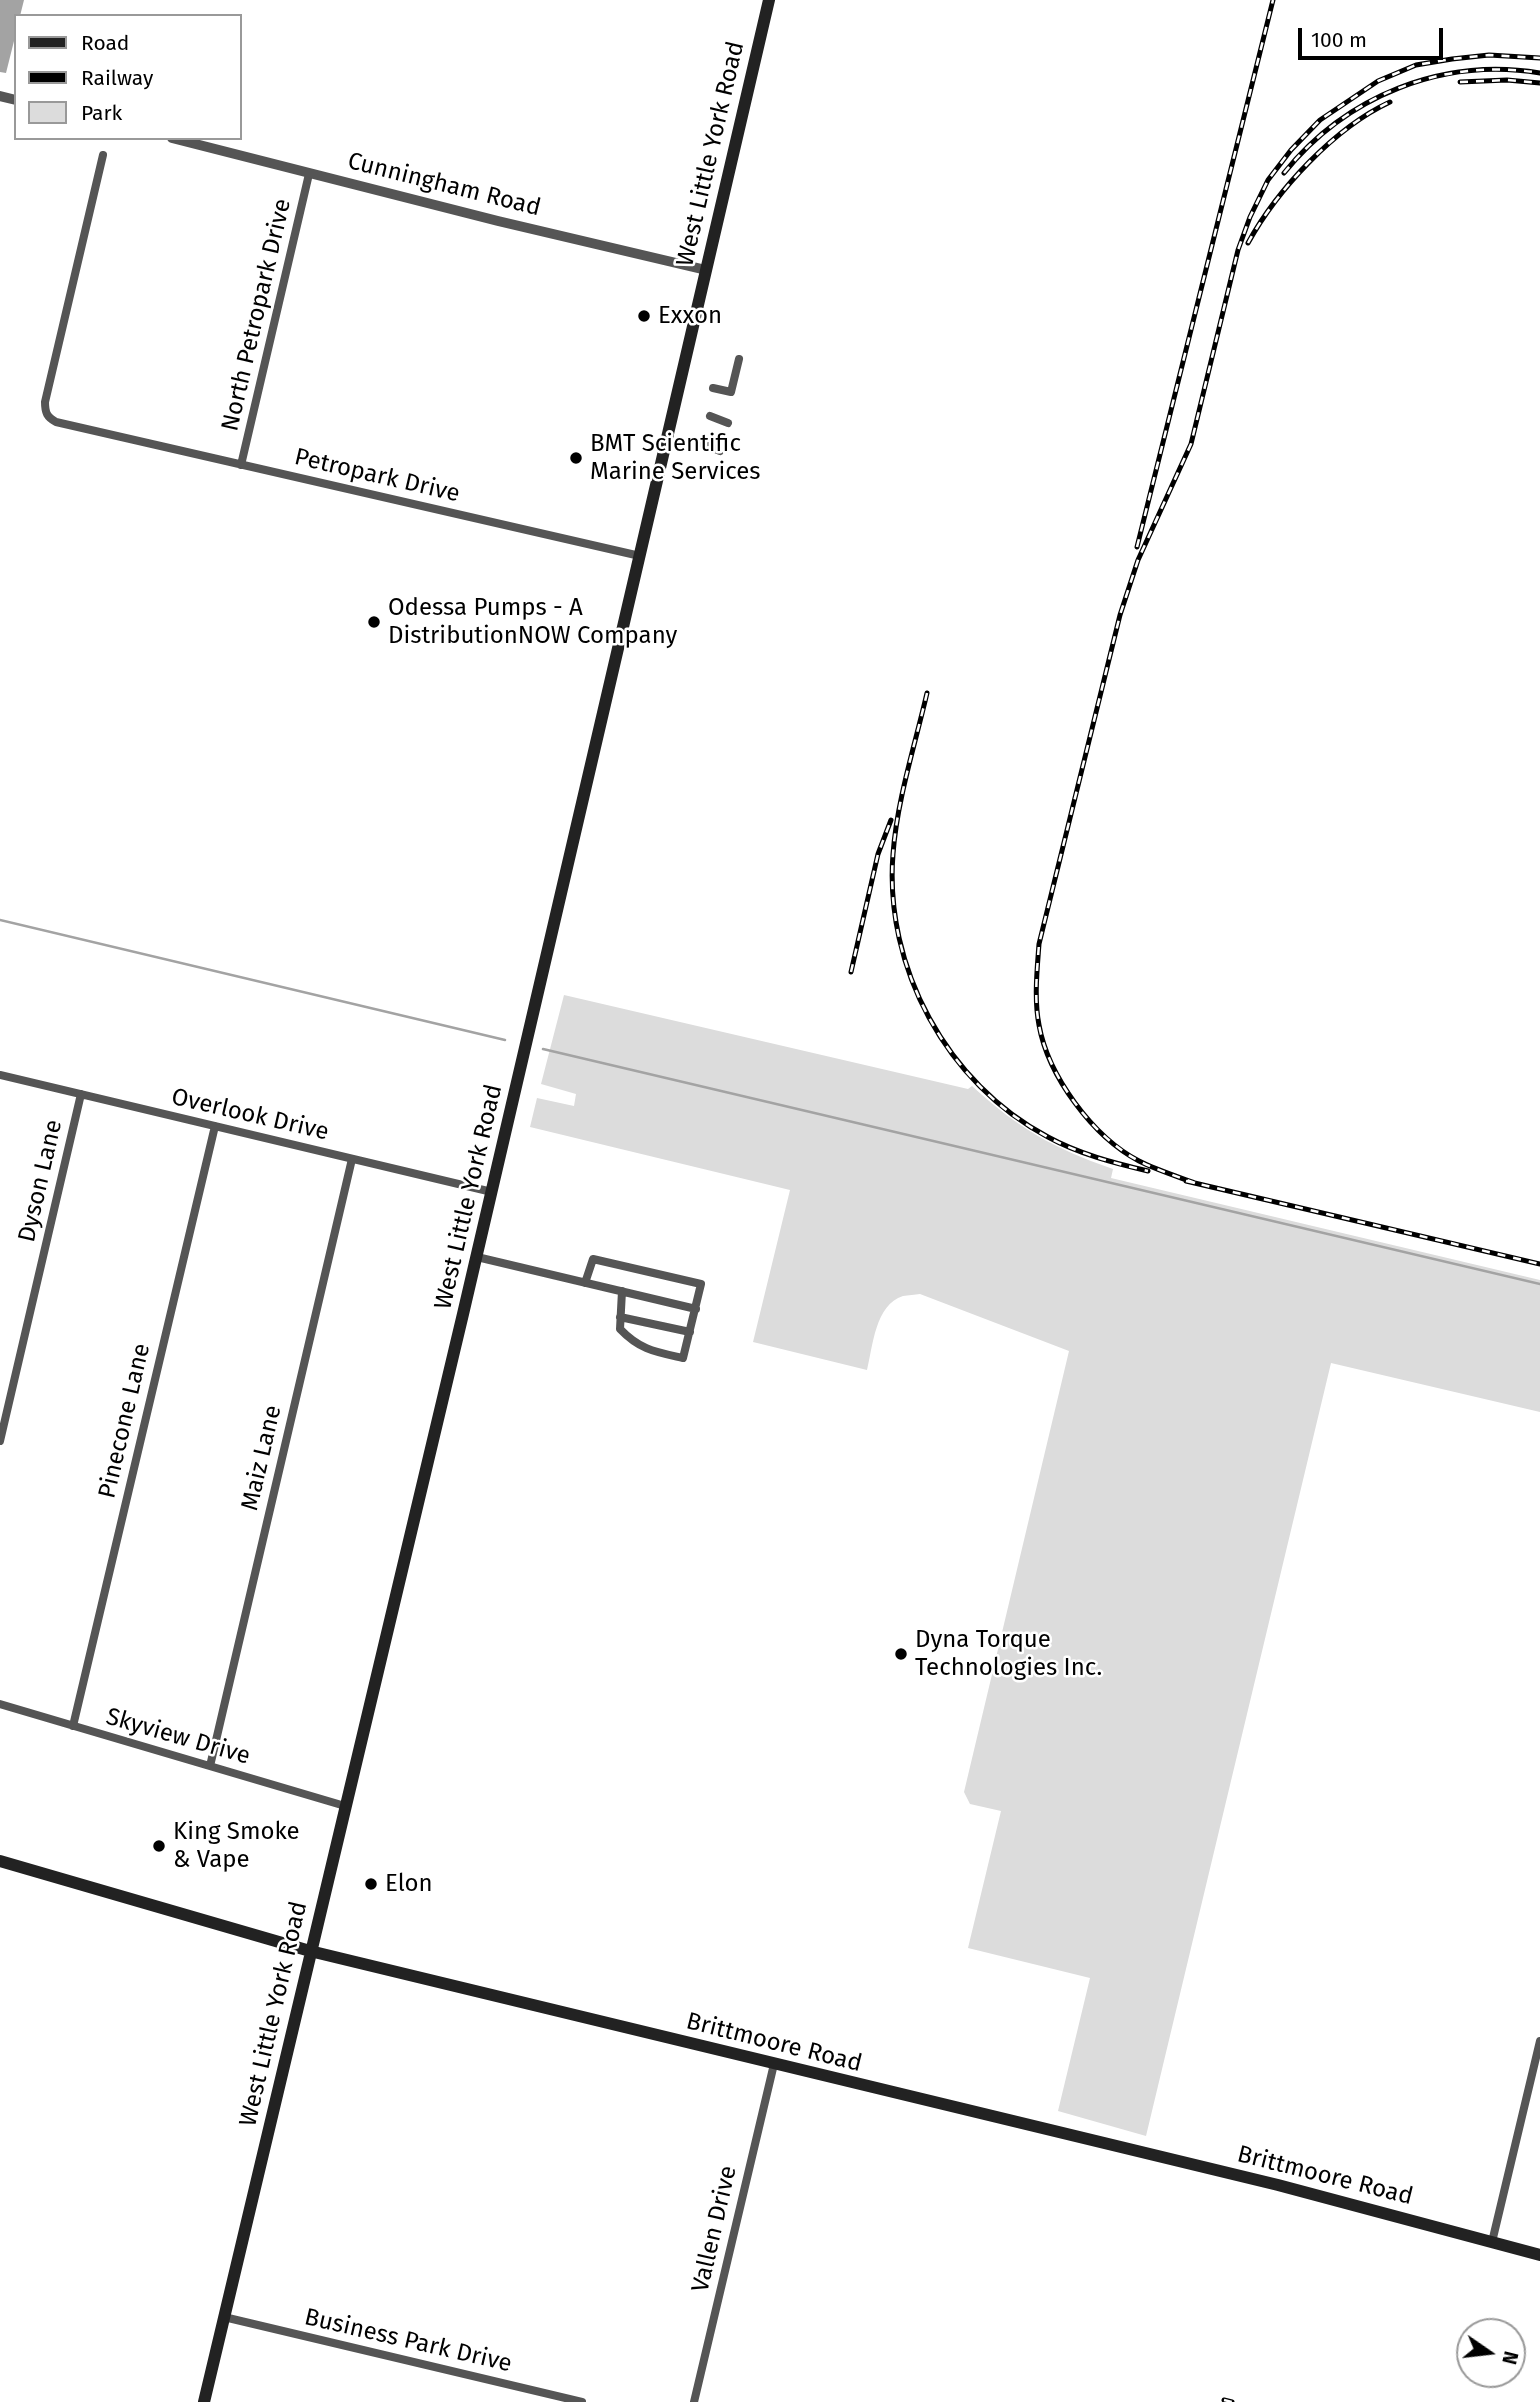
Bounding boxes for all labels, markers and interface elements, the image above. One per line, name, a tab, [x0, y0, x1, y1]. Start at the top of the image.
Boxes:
legend	[14, 14, 242, 140]
scale bar	[1302, 14, 1447, 58]
text: 100 m	[1311, 27, 1367, 53]
text: Road	[81, 30, 129, 56]
street label: West Little York Road	[671, 39, 751, 269]
text: Railway	[81, 65, 153, 91]
text: Park	[81, 100, 122, 126]
street label: Cunningham Road	[345, 147, 543, 223]
street label: North Petropark Drive	[216, 196, 298, 434]
place label: Exxon	[658, 302, 722, 330]
marker: Exxon	[636, 308, 652, 324]
place label: BMT Scientific Marine Services	[590, 430, 761, 486]
street label: Petropark Drive	[292, 443, 462, 509]
marker: BMT Scientific Marine Services	[568, 450, 584, 466]
place label: Odessa Pumps - A DistributionNOW Company	[388, 594, 677, 650]
marker: Odessa Pumps - A DistributionNOW Company	[366, 614, 382, 630]
street label: West Little York Road	[429, 1082, 509, 1312]
street label: Overlook Drive	[169, 1083, 331, 1147]
street label: Dyson Lane	[13, 1117, 69, 1245]
street label: Pinecone Lane	[93, 1341, 157, 1501]
street label: Maiz Lane	[236, 1403, 288, 1513]
place label: Dyna Torque Technologies Inc.	[915, 1626, 1102, 1682]
marker: Dyna Torque Technologies Inc.	[893, 1646, 909, 1662]
street label: Skyview Drive	[103, 1703, 253, 1771]
place label: King Smoke & Vape	[173, 1818, 300, 1874]
marker: King Smoke & Vape	[151, 1838, 167, 1854]
place label: Elon	[385, 1870, 433, 1898]
marker: Elon	[363, 1876, 379, 1892]
street label: West Little York Road	[234, 1899, 314, 2129]
street label: Brittmoore Road	[683, 2007, 865, 2079]
street label: Brittmoore Road	[1234, 2140, 1416, 2212]
street label: Vallen Drive	[686, 2163, 744, 2295]
street label: Business Park Drive	[301, 2303, 515, 2379]
north arrow	[1456, 2318, 1526, 2388]
text: N	[1497, 2349, 1523, 2367]

